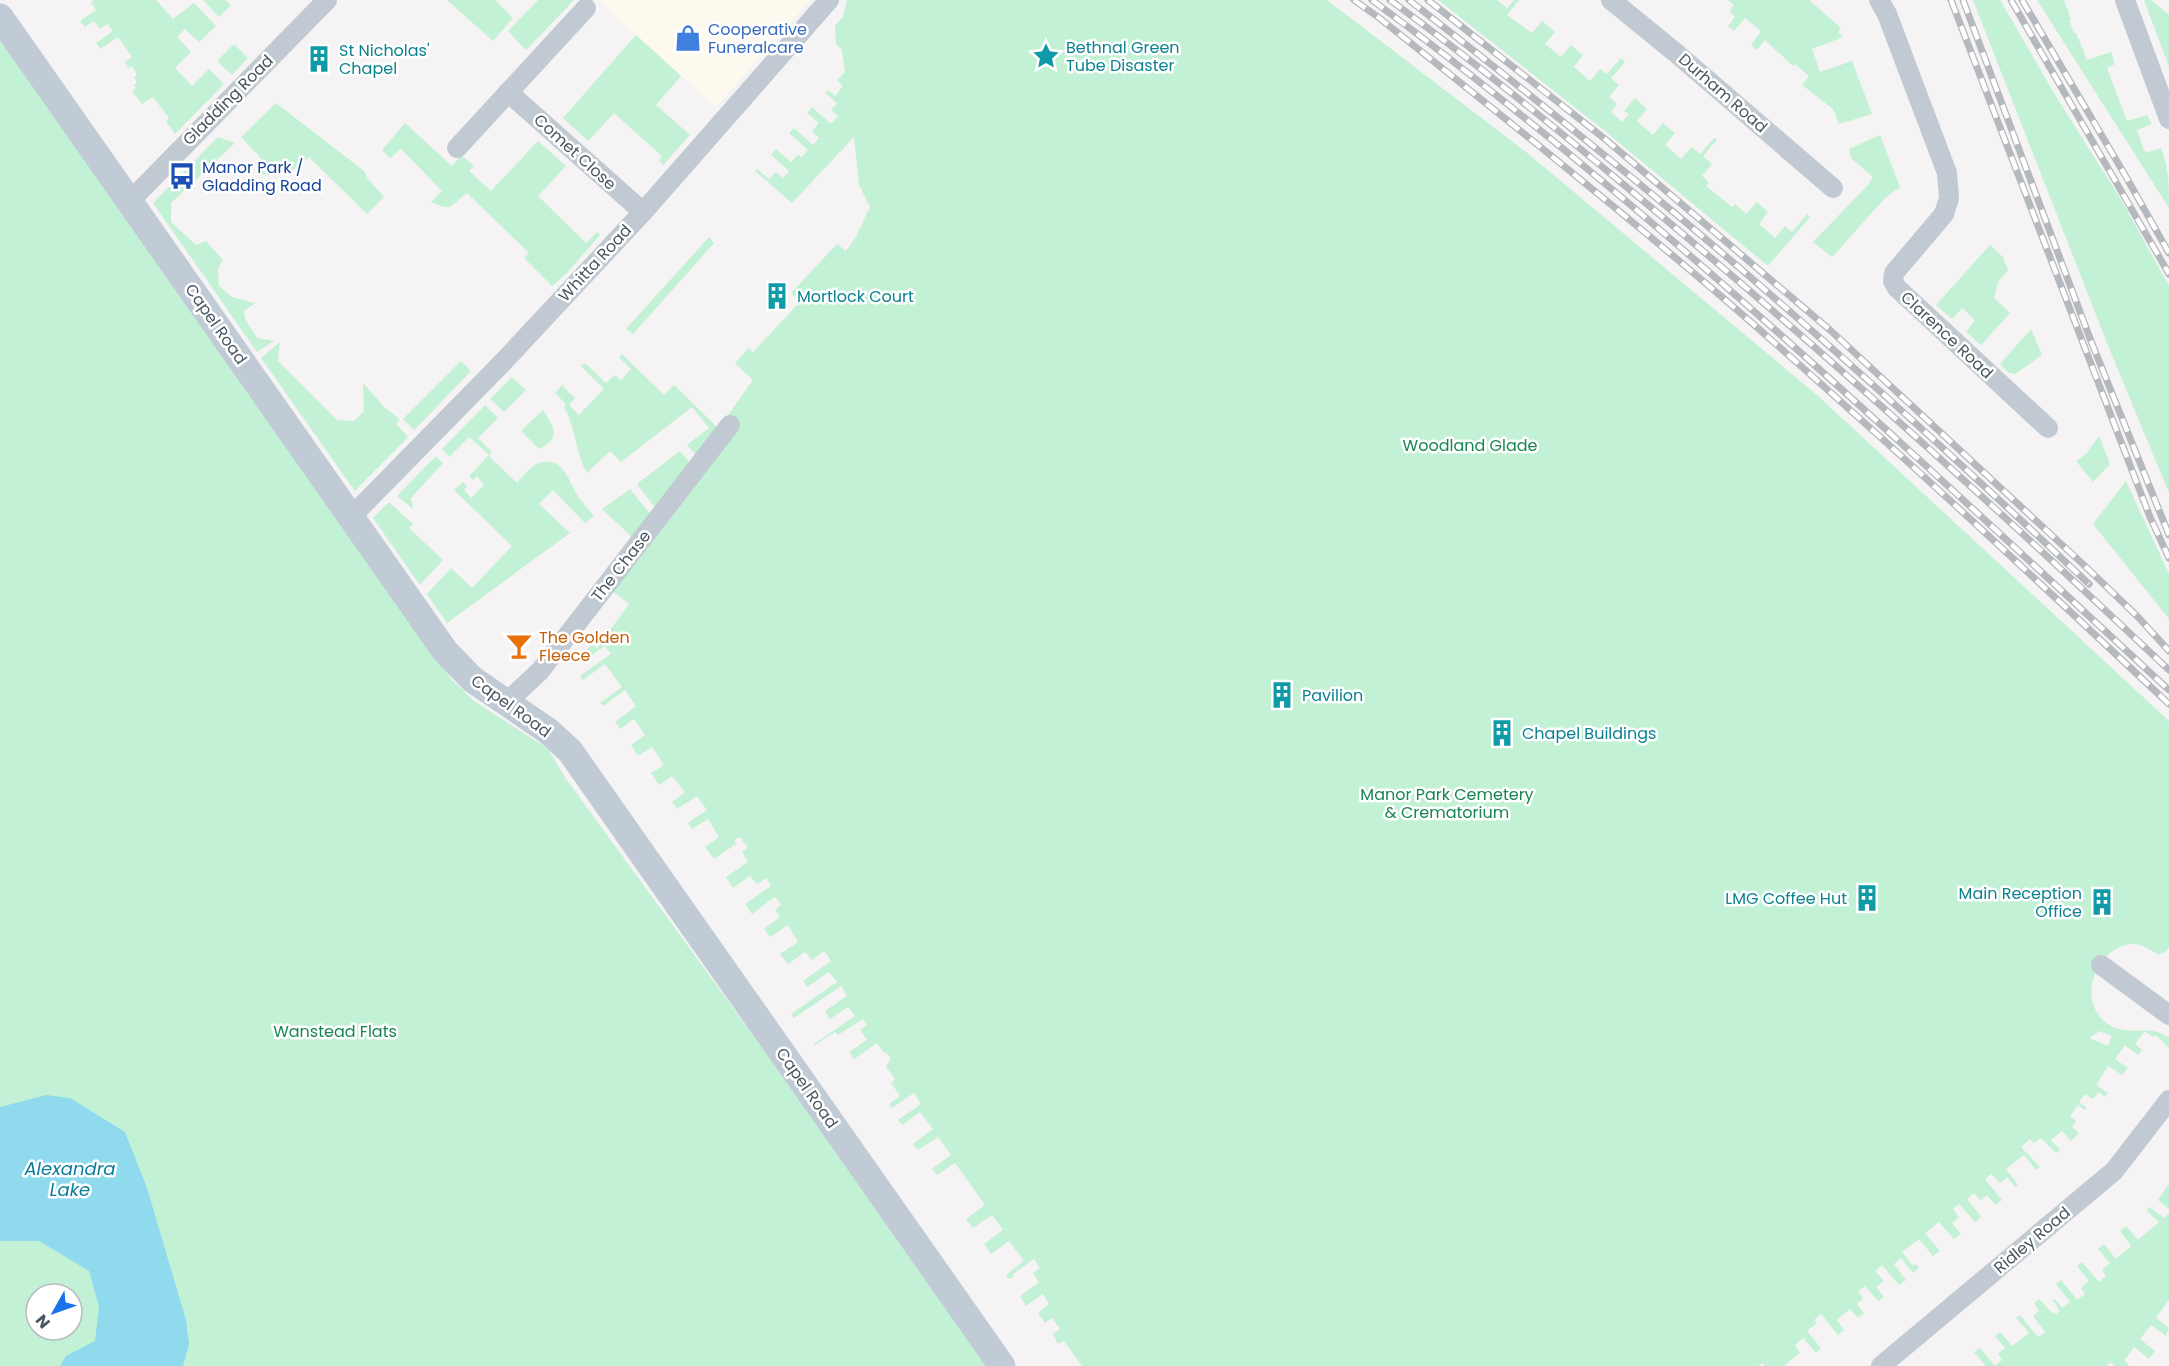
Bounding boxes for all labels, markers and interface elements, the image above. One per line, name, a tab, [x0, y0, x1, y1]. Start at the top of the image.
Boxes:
place label: Cooperative Funeralcare	[708, 18, 807, 59]
shop icon: Cooperative Funeralcare	[673, 23, 703, 53]
place label: Bethnal Green Tube Disaster	[1066, 36, 1180, 77]
place label: St Nicholas' Chapel	[339, 39, 430, 80]
place icon: Bethnal Green Tube Disaster	[1031, 41, 1061, 71]
building icon: St Nicholas' Chapel	[304, 44, 334, 74]
street label: Durham Road	[1674, 48, 1772, 138]
street label: Gladding Road	[178, 50, 278, 150]
street label: Comet Close	[529, 109, 621, 195]
place label: Manor Park / Gladding Road	[202, 156, 322, 197]
bus stop icon: Manor Park / Gladding Road	[167, 161, 197, 191]
street label: Whitta Road	[553, 219, 637, 307]
street label: Capel Road	[180, 279, 252, 369]
building icon: Mortlock Court	[762, 281, 792, 311]
place label: Mortlock Court	[797, 285, 914, 308]
street label: Clarence Road	[1896, 286, 1998, 384]
park label: Woodland Glade	[1403, 434, 1538, 457]
street label: The Chase	[586, 525, 656, 606]
place label: The Golden Fleece	[539, 626, 630, 667]
bar icon: The Golden Fleece	[504, 631, 534, 661]
street label: Capel Road	[466, 669, 556, 743]
building icon: Pavilion	[1267, 680, 1297, 710]
place label: Pavilion	[1302, 684, 1363, 707]
building icon: Chapel Buildings	[1487, 718, 1517, 748]
place label: Chapel Buildings	[1522, 722, 1656, 745]
park label: Manor Park Cemetery & Crematorium	[1360, 783, 1534, 824]
place label: Main Reception Office	[1959, 882, 2082, 923]
building icon: LMG Coffee Hut	[1852, 883, 1882, 913]
place label: LMG Coffee Hut	[1725, 887, 1847, 910]
building icon: Main Reception Office	[2087, 887, 2117, 917]
park label: Wanstead Flats	[273, 1020, 397, 1043]
street label: Capel Road	[771, 1043, 843, 1133]
water label: Alexandra Lake	[23, 1156, 116, 1202]
street label: Ridley Road	[1989, 1201, 2075, 1279]
north arrow	[24, 1282, 84, 1342]
text: N	[30, 1309, 56, 1333]

